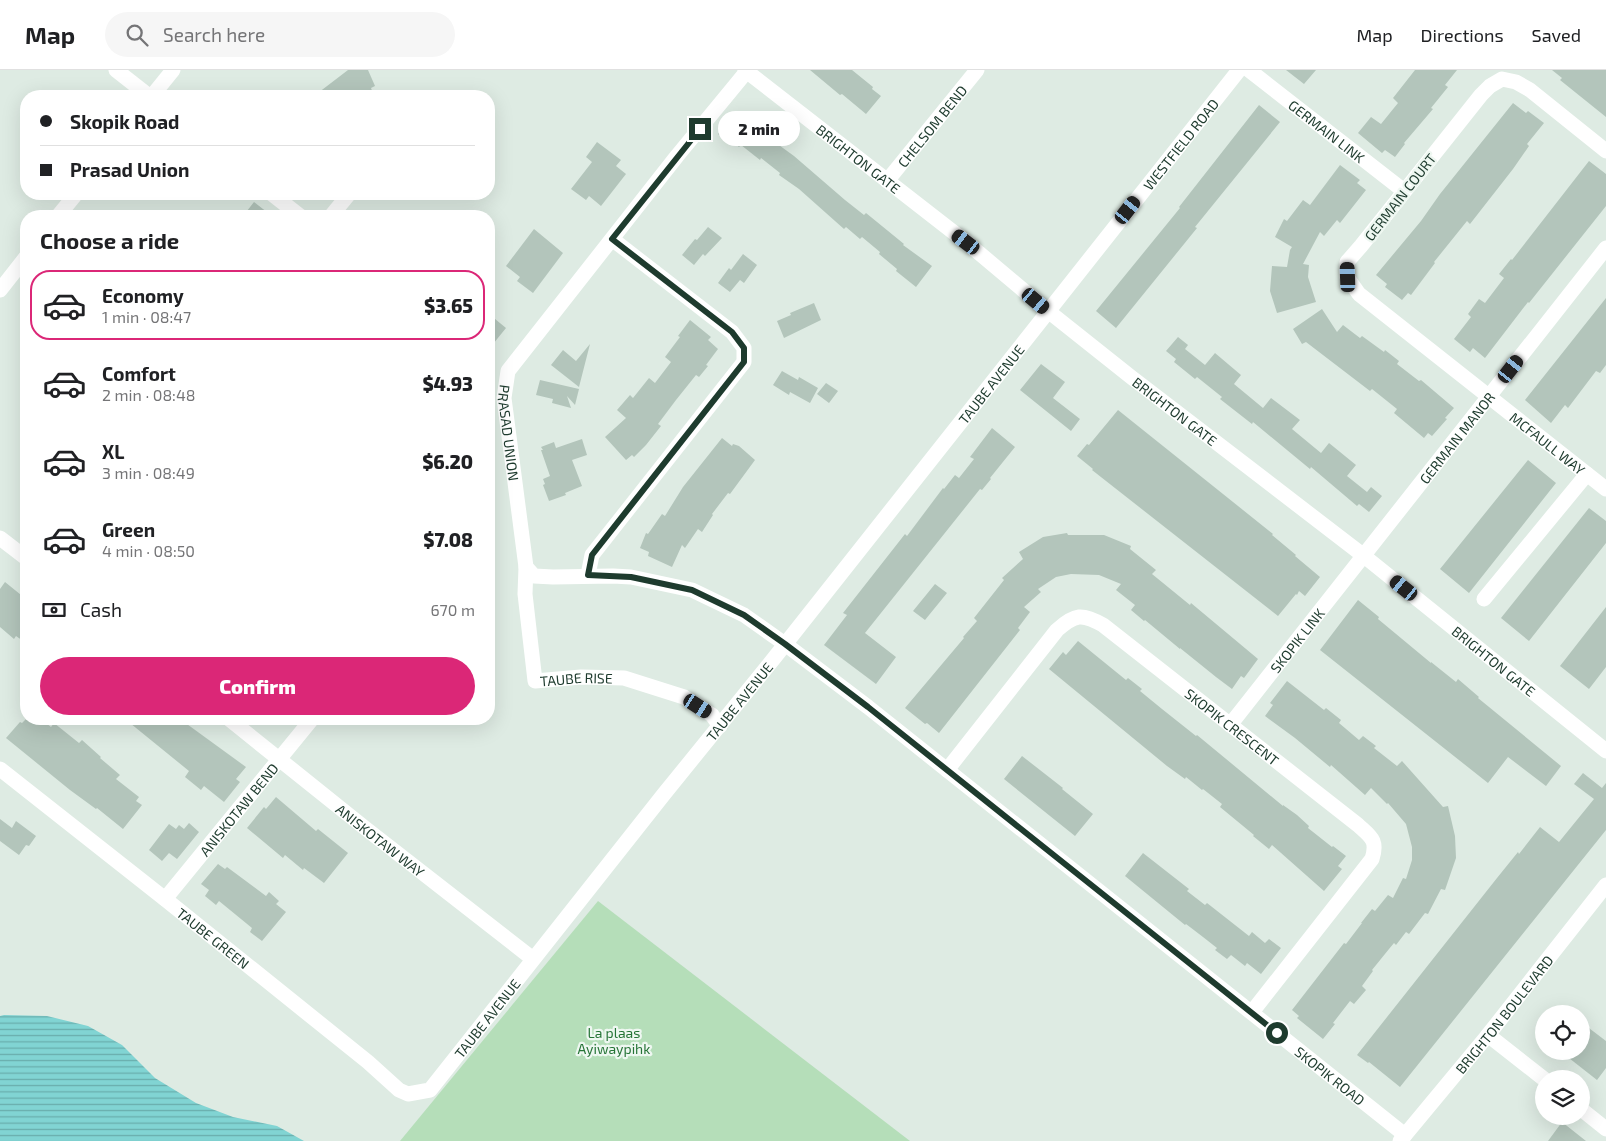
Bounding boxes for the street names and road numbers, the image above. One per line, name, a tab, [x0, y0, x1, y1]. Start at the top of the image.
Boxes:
street label: CHELSOM BEND	[893, 81, 970, 170]
street label: WESTFIELD ROAD	[1139, 95, 1222, 193]
street label: GERMAIN LINK	[1286, 96, 1369, 166]
street label: BRIGHTON GATE	[813, 120, 904, 197]
street label: GERMAIN COURT	[1361, 150, 1439, 244]
street label: TAUBE AVENUE	[954, 341, 1027, 427]
street label: BRIGHTON GATE	[1130, 373, 1221, 449]
street label: PRASAD UNION	[495, 384, 523, 482]
street label: GERMAIN MANOR	[1415, 388, 1498, 487]
street label: MCFAULL WAY	[1507, 408, 1589, 478]
street label: SKOPIK LINK	[1266, 604, 1328, 676]
street label: BRIGHTON GATE	[1449, 622, 1539, 700]
street label: TAUBE AVENUE	[702, 658, 776, 744]
street label: TAUBE RISE	[539, 668, 613, 689]
street label: SKOPIK CRESCENT	[1182, 684, 1283, 768]
street label: ANISKOTAW BEND	[195, 759, 281, 859]
street label: ANISKOTAW WAY	[333, 800, 428, 880]
street label: TAUBE GREEN	[174, 904, 253, 972]
street label: BRIGHTON BOULEVARD	[1451, 952, 1556, 1077]
street label: TAUBE AVENUE	[450, 975, 523, 1061]
street label: SKOPIK ROAD	[1292, 1042, 1369, 1108]

